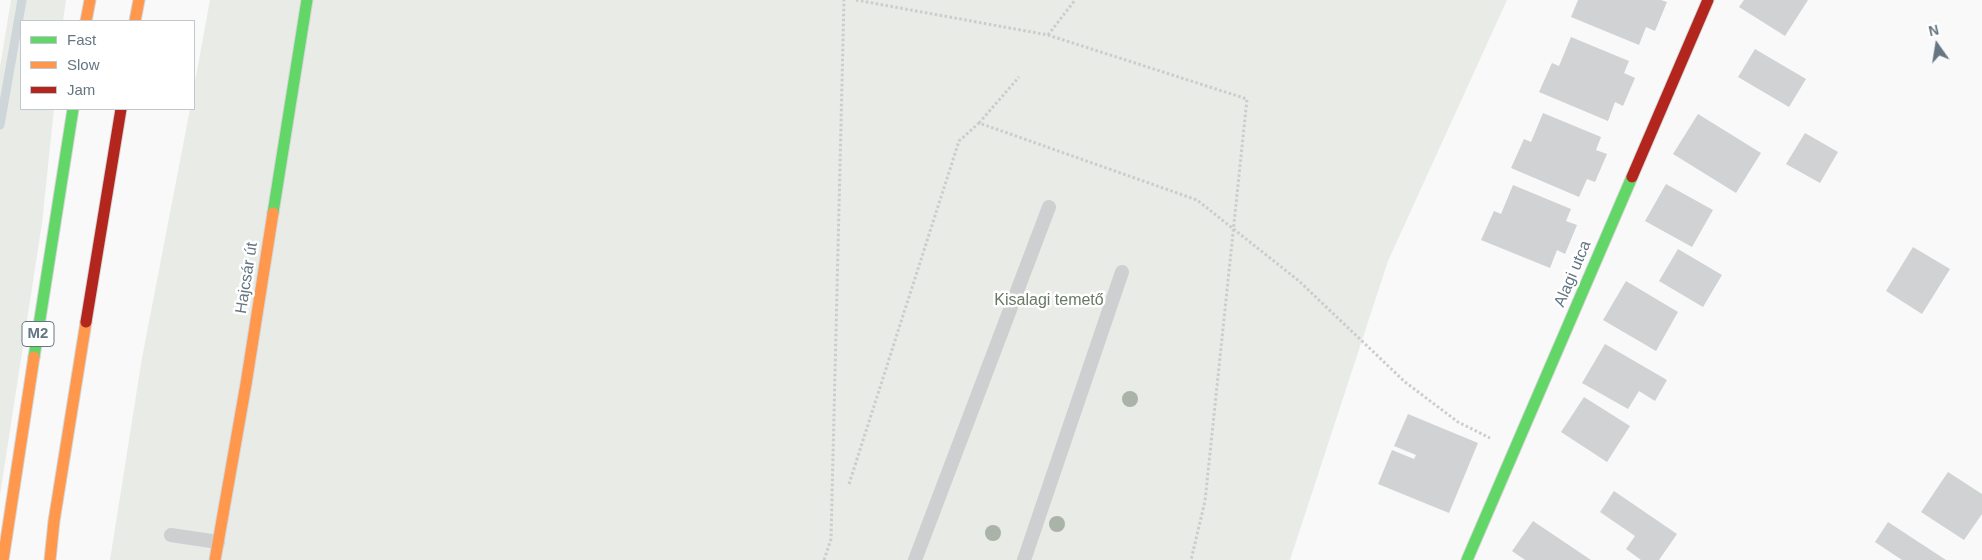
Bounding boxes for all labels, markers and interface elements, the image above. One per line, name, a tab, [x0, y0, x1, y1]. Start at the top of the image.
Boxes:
legend	[20, 20, 195, 110]
north arrow	[1912, 20, 1962, 70]
text: N	[1927, 21, 1940, 39]
text: Fast	[67, 31, 96, 48]
text: Slow	[67, 56, 100, 73]
text: Jam	[67, 81, 95, 98]
street label: Alagi utca	[1550, 238, 1596, 310]
street label: Hajcsár út	[232, 241, 262, 315]
park label: Kisalagi temető	[994, 291, 1104, 311]
road number: M2	[22, 322, 54, 346]

